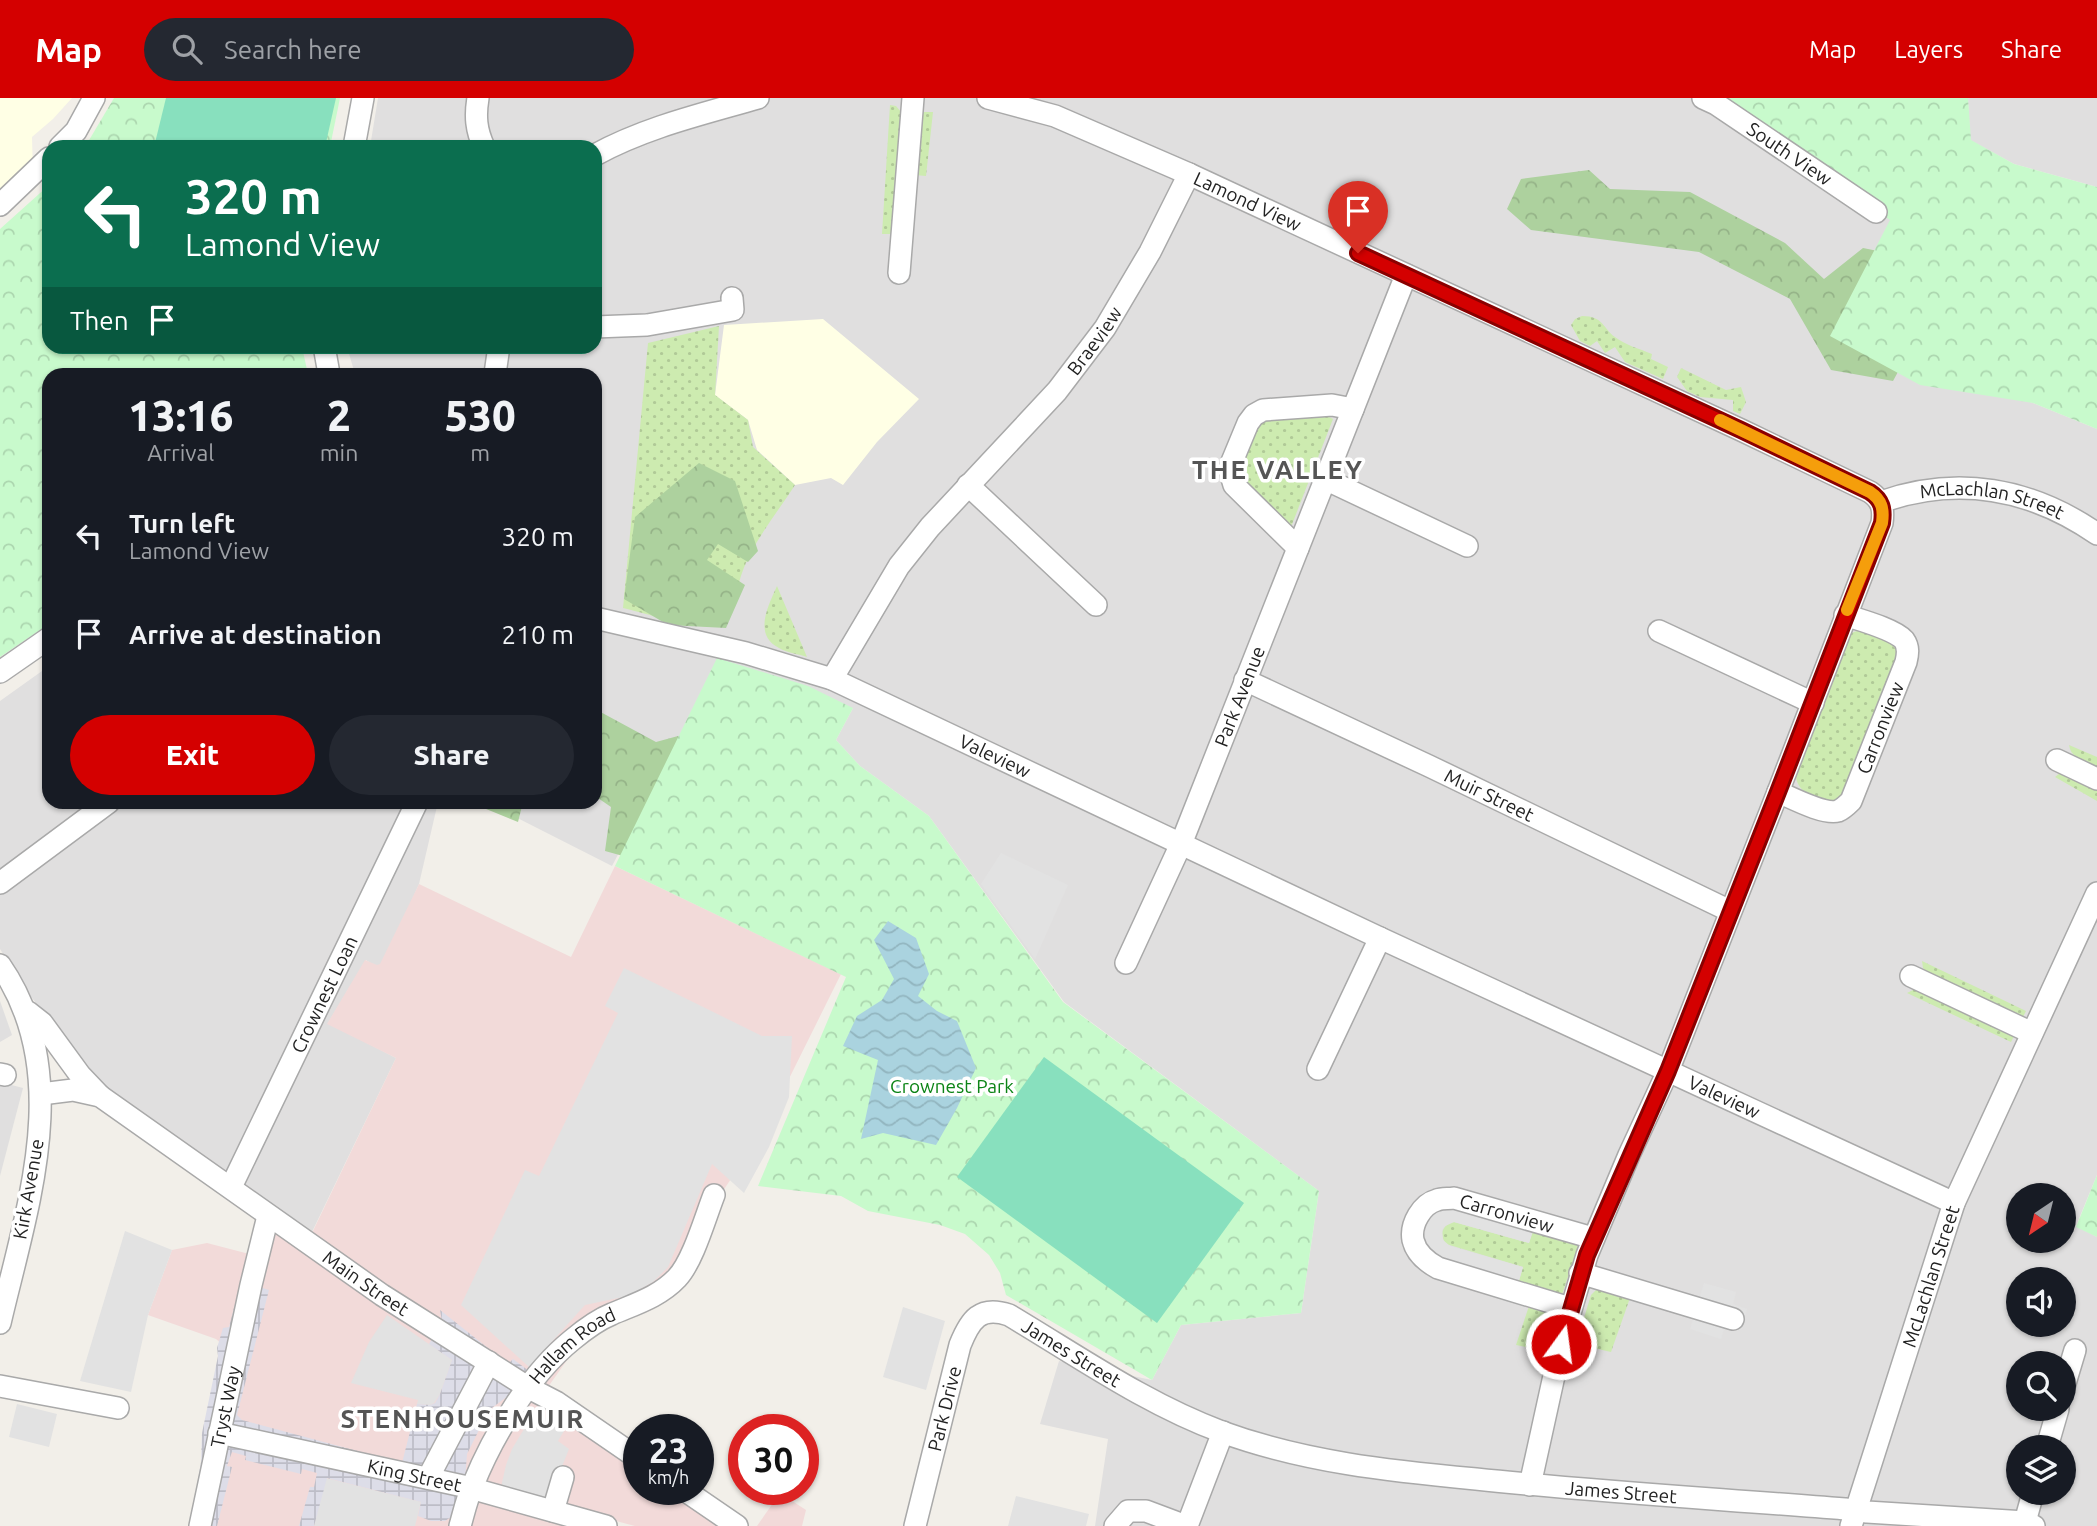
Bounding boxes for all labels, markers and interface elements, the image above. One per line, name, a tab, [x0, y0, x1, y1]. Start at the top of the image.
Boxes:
search box	[144, 18, 634, 81]
icon: search	[168, 30, 206, 68]
text: Map	[35, 31, 102, 68]
text: Search here	[224, 35, 362, 64]
text: Map	[1809, 36, 1856, 63]
text: Layers	[1894, 36, 1963, 63]
text: Share	[2001, 36, 2062, 63]
street label: South View	[1743, 117, 1836, 190]
street label: Lamond View	[1190, 167, 1305, 236]
icon: left	[70, 168, 161, 259]
text: 320 m	[185, 168, 322, 223]
pin	[1328, 181, 1388, 253]
icon: arrive	[1339, 192, 1377, 230]
text: Lamond View	[185, 226, 380, 262]
icon: arrive	[143, 301, 181, 339]
street label: Braeview	[1062, 302, 1126, 379]
text: Then	[70, 306, 129, 335]
text: 13:16	[128, 392, 233, 439]
text: 2	[327, 392, 351, 439]
text: 530	[445, 392, 516, 439]
text: Arrival	[147, 440, 214, 465]
text: min	[320, 440, 358, 465]
text: m	[470, 440, 490, 465]
district label: THE VALLEY	[1192, 455, 1364, 484]
street label: McLachlan Street	[1918, 477, 2068, 524]
text: Turn left	[129, 509, 235, 538]
icon: left	[70, 517, 108, 555]
text: 320 m	[502, 522, 574, 551]
text: Lamond View	[129, 538, 269, 563]
icon: arrive	[70, 615, 108, 653]
text: Arrive at destination	[129, 620, 382, 649]
text: 210 m	[502, 620, 574, 649]
street label: Park Avenue	[1210, 643, 1269, 750]
street label: Carronview	[1852, 678, 1908, 777]
button: Exit	[70, 715, 315, 795]
button: Share	[329, 715, 574, 795]
street label: Valeview	[956, 730, 1034, 782]
street label: Muir Street	[1441, 764, 1538, 826]
street label: Crownest Loan	[286, 932, 362, 1057]
street label: Valeview	[1685, 1071, 1764, 1123]
park label: Crownest Park	[890, 1075, 1014, 1097]
street label: Kirk Avenue	[8, 1137, 48, 1241]
north arrow	[2006, 1183, 2076, 1253]
map controls	[2006, 1183, 2076, 1505]
street label: Carronview	[1457, 1189, 1557, 1237]
street label: McLachlan Street	[1898, 1202, 1964, 1350]
street label: Main Street	[319, 1246, 413, 1320]
button: sound	[2006, 1267, 2076, 1337]
street label: Hallam Road	[524, 1303, 619, 1388]
position arrow	[1524, 1307, 1598, 1381]
street label: James Street	[1018, 1314, 1125, 1392]
button: search	[2006, 1351, 2076, 1421]
street label: Tryst Way	[206, 1364, 245, 1449]
street label: Park Drive	[923, 1364, 965, 1453]
district label: STENHOUSEMUIR	[341, 1404, 585, 1433]
speed limit sign: 30	[728, 1414, 819, 1505]
text: 23	[649, 1430, 688, 1470]
button: layers	[2006, 1435, 2076, 1505]
street label: King Street	[365, 1455, 464, 1496]
text: km/h	[648, 1467, 689, 1487]
street label: James Street	[1564, 1477, 1678, 1507]

